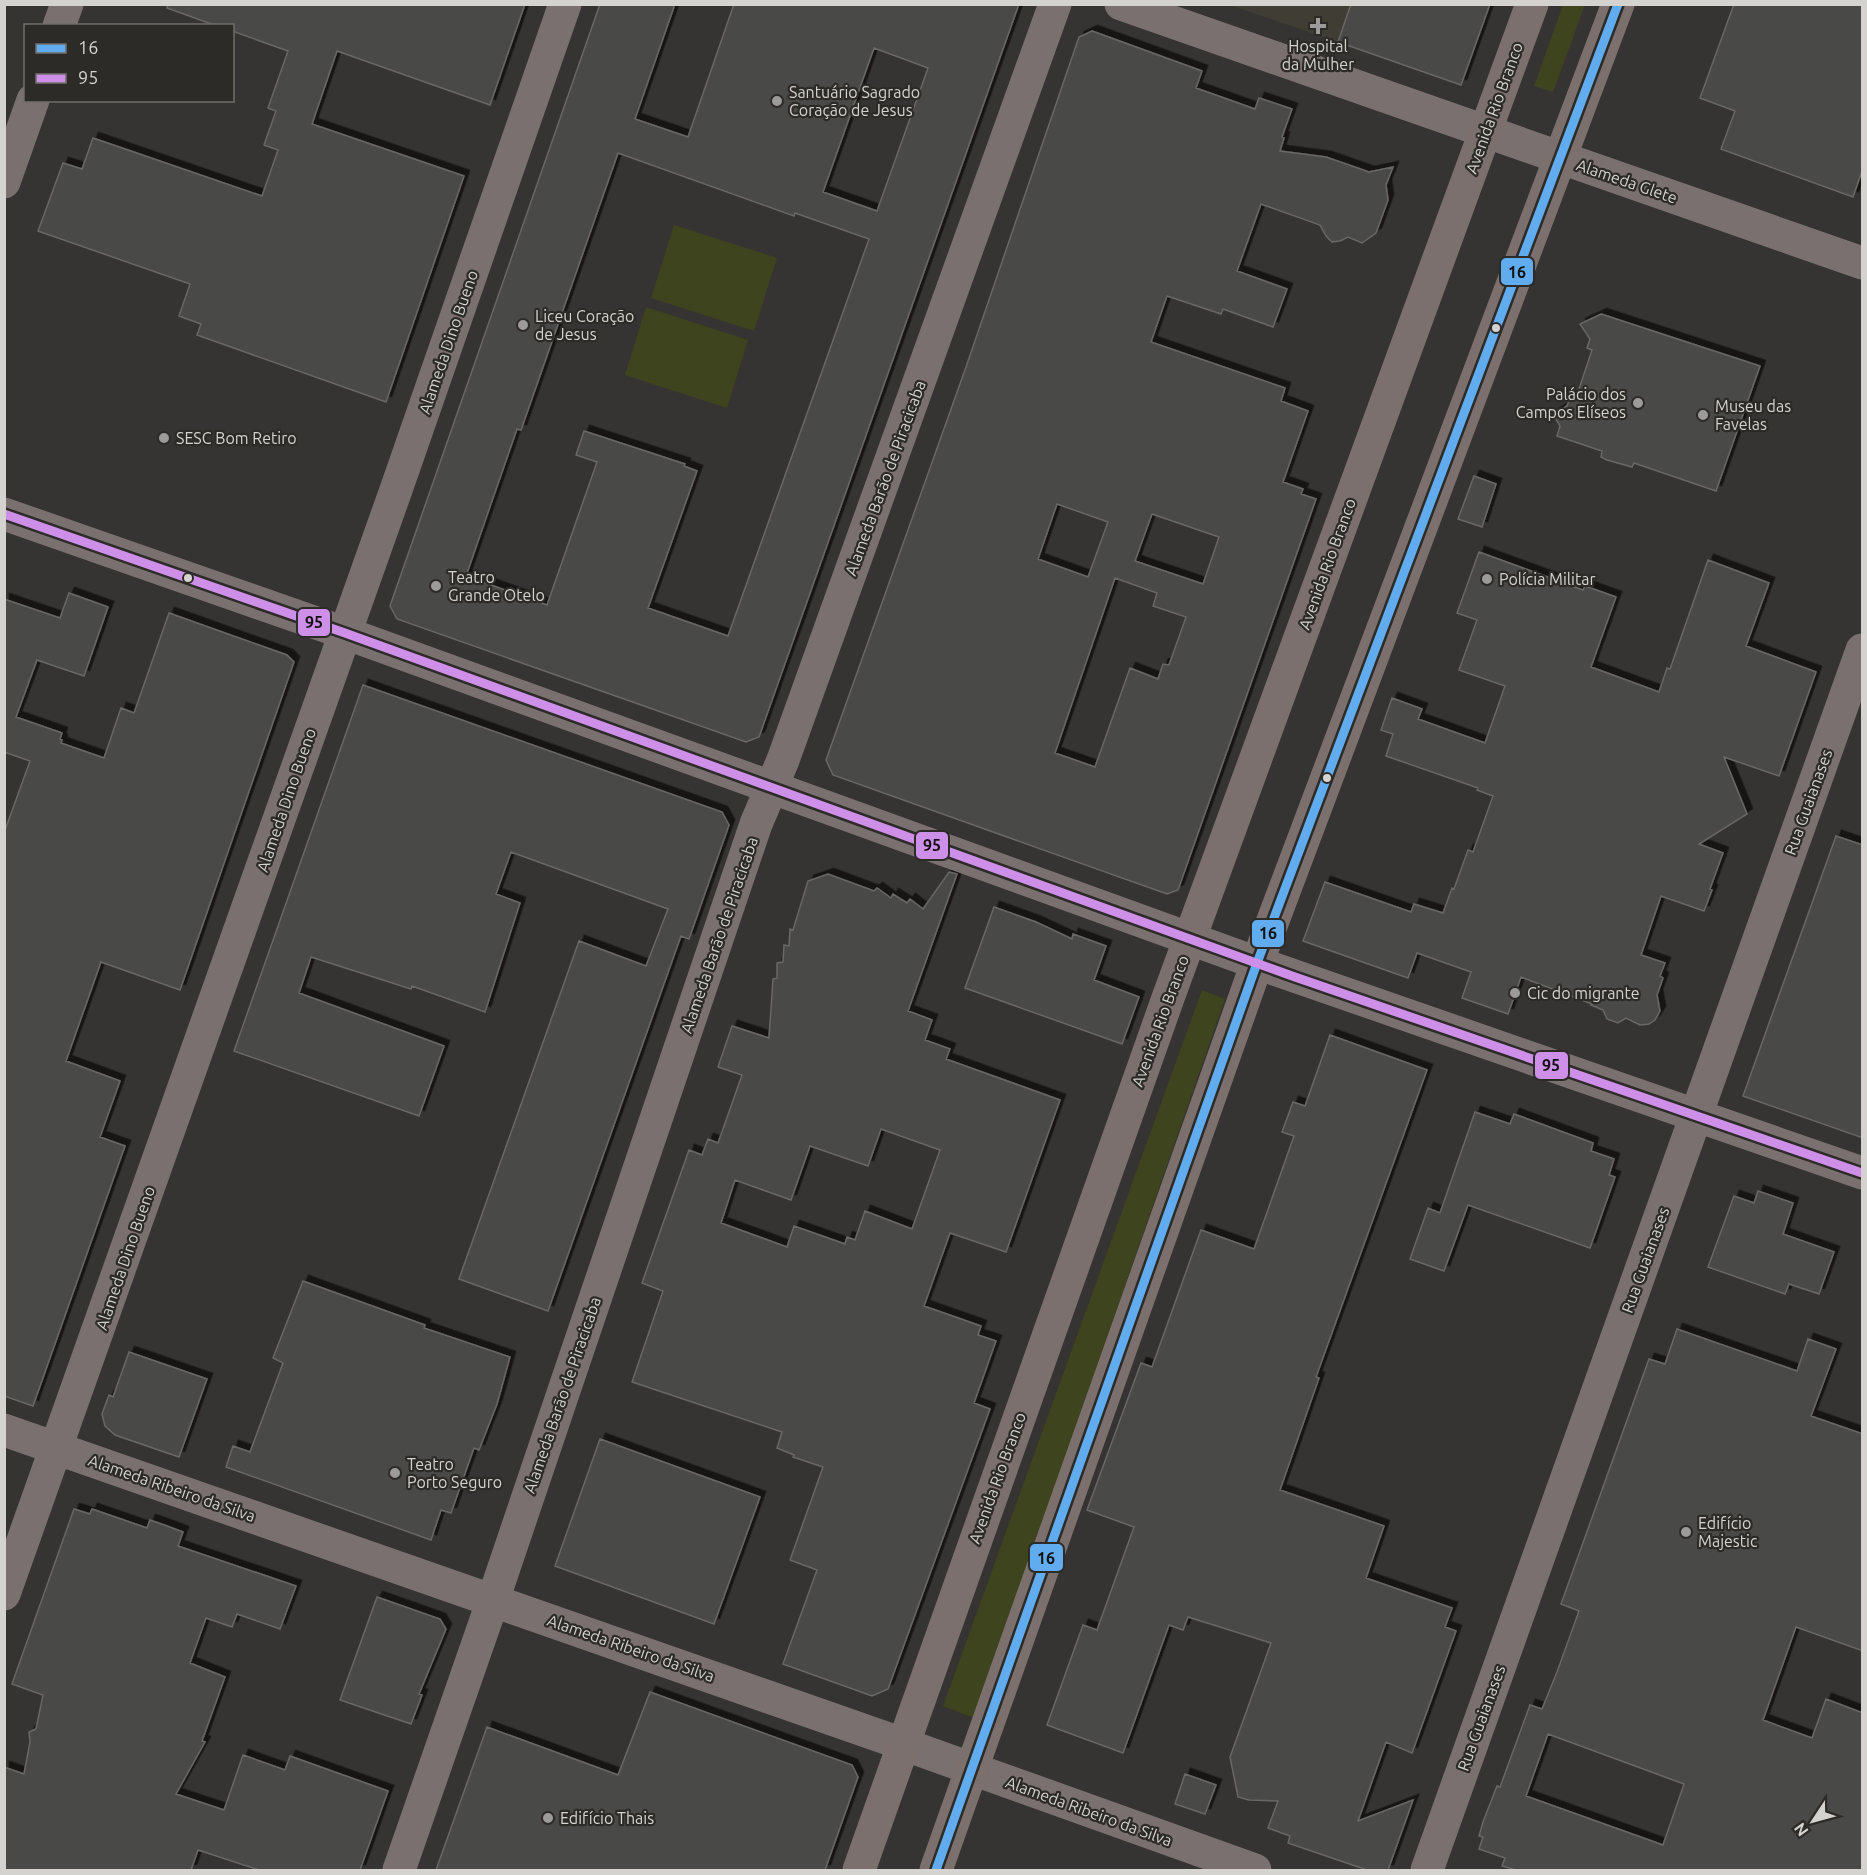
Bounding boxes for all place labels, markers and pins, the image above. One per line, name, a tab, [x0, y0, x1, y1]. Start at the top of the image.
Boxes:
marker: Hospital da Mulher	[1309, 17, 1327, 35]
place label: Hospital da Mulher	[1282, 37, 1354, 73]
place label: Santuário Sagrado Coração de Jesus	[789, 83, 920, 119]
marker: Santuário Sagrado Coração de Jesus	[770, 94, 784, 108]
place label: Liceu Coração de Jesus	[535, 307, 634, 343]
marker: Liceu Coração de Jesus	[516, 318, 530, 332]
unlabelled marker	[1490, 322, 1502, 334]
place label: Palácio dos Campos Elíseos	[1516, 385, 1626, 421]
marker: Palácio dos Campos Elíseos	[1631, 396, 1645, 410]
place label: Museu das Favelas	[1715, 397, 1791, 433]
marker: Museu das Favelas	[1696, 408, 1710, 422]
place label: SESC Bom Retiro	[176, 429, 297, 447]
marker: SESC Bom Retiro	[157, 431, 171, 445]
place label: Teatro Grande Otelo	[448, 568, 545, 604]
place label: Polícia Militar	[1499, 570, 1595, 588]
unlabelled marker	[182, 572, 194, 584]
marker: Polícia Militar	[1480, 572, 1494, 586]
marker: Teatro Grande Otelo	[429, 579, 443, 593]
unlabelled marker	[1321, 772, 1333, 784]
place label: Cic do migrante	[1527, 984, 1640, 1002]
marker: Cic do migrante	[1508, 986, 1522, 1000]
place label: Teatro Porto Seguro	[407, 1455, 502, 1491]
marker: Teatro Porto Seguro	[388, 1466, 402, 1480]
place label: Edifício Majestic	[1698, 1514, 1758, 1550]
marker: Edifício Majestic	[1679, 1525, 1693, 1539]
place label: Edifício Thais	[560, 1809, 654, 1827]
marker: Edifício Thais	[541, 1811, 555, 1825]

